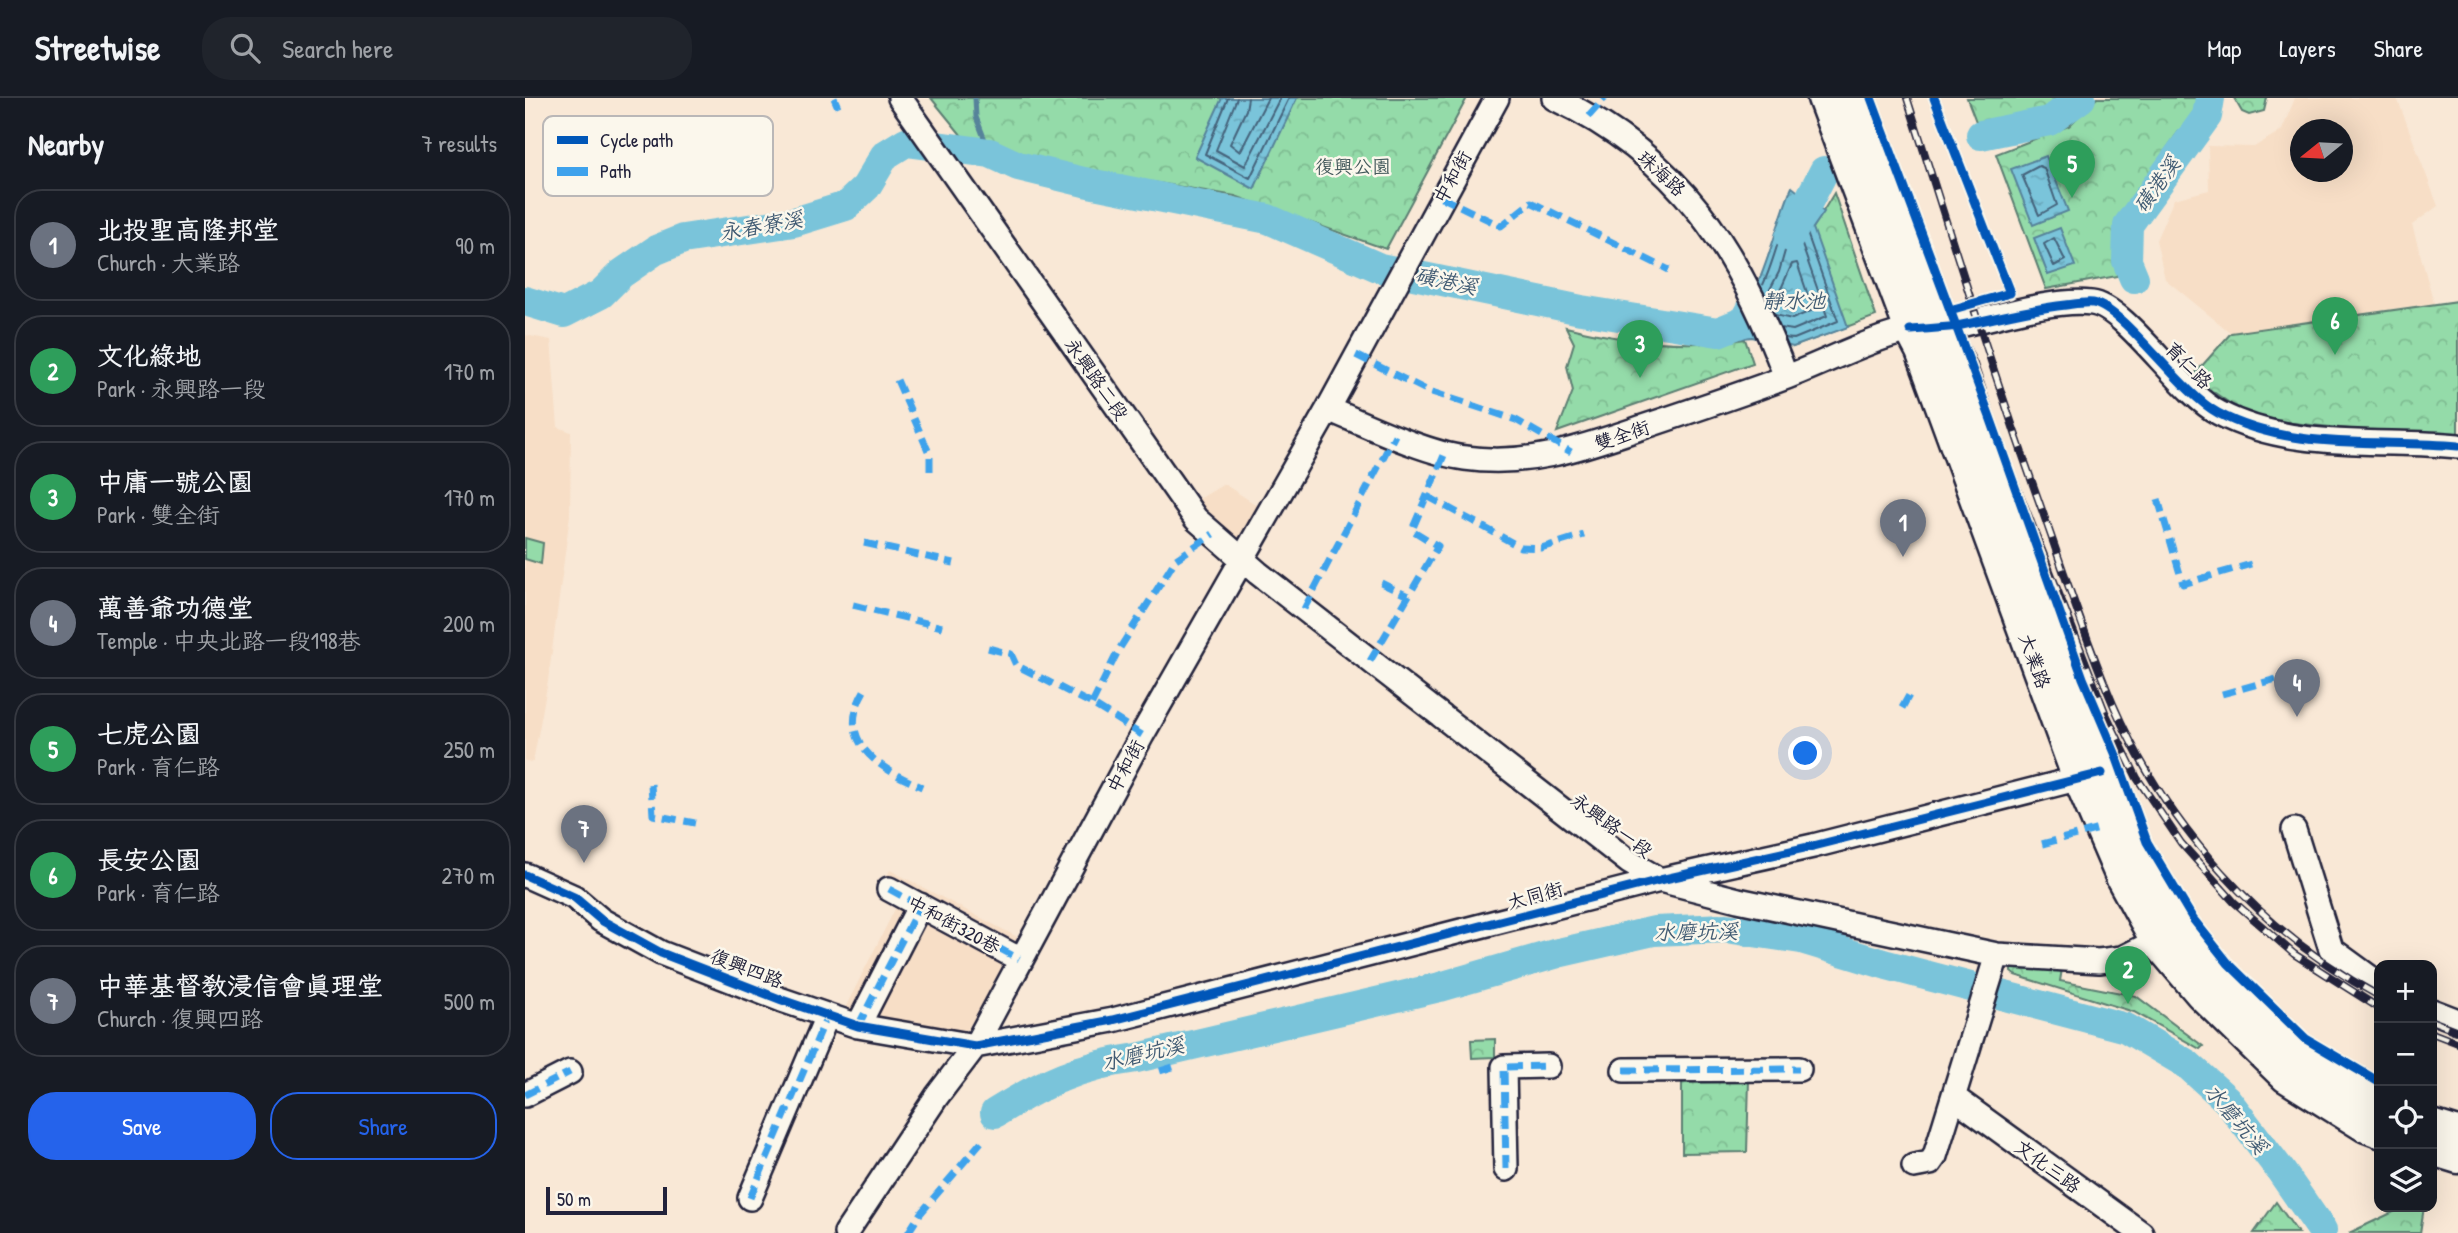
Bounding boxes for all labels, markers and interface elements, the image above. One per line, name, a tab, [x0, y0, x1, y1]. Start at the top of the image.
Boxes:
search box	[202, 17, 692, 80]
text: Streetwise	[35, 26, 160, 70]
icon: search	[226, 29, 264, 67]
text: Search here	[282, 31, 393, 66]
text: Map	[2207, 32, 2241, 64]
text: Layers	[2279, 32, 2336, 64]
text: Share	[2374, 32, 2423, 64]
legend	[543, 116, 773, 196]
north arrow	[2290, 119, 2353, 182]
text: Nearby	[28, 124, 104, 164]
text: Cycle path	[600, 127, 673, 153]
text: 7 results	[421, 128, 497, 159]
pin: 5	[2049, 140, 2095, 198]
street label: 珠海路	[1632, 144, 1692, 202]
street label: 中和街	[1427, 146, 1477, 208]
water label: 磺港溪	[2126, 150, 2187, 219]
park label: 復興公園	[1315, 153, 1391, 179]
text: Path	[600, 158, 631, 184]
water label: 永春寮溪	[717, 204, 806, 247]
text: 北投聖高隆邦堂	[97, 212, 279, 247]
text: 1	[49, 230, 57, 261]
text: 90 m	[455, 230, 495, 261]
text: Church · 大業路	[97, 247, 240, 278]
water label: 磺港溪	[1412, 260, 1481, 301]
water label: 靜水池	[1763, 286, 1826, 315]
pin: 6	[2312, 297, 2358, 355]
pin: 3	[1617, 320, 1663, 378]
street label: 永興路二段	[1059, 333, 1135, 425]
street label: 育仁路	[2160, 336, 2218, 394]
text: 文化綠地	[97, 338, 201, 373]
text: 2	[48, 356, 58, 387]
text: 170 m	[444, 356, 495, 387]
text: Park · 永興路一段	[97, 373, 266, 404]
street label: 雙全街	[1591, 413, 1653, 457]
text: 中庸一號公園	[97, 464, 253, 499]
text: 3	[48, 482, 58, 513]
text: 170 m	[444, 482, 495, 513]
text: Park · 雙全街	[97, 499, 220, 530]
pin: 1	[1880, 499, 1926, 557]
text: 萬善爺功德堂	[97, 590, 253, 625]
text: 4	[49, 608, 57, 639]
text: 200 m	[443, 608, 495, 639]
text: Temple · 中央北路一段198巷	[97, 625, 361, 656]
street label: 大業路	[2013, 630, 2057, 692]
pin: 4	[2274, 659, 2320, 717]
text: 七虎公園	[97, 716, 201, 751]
text: 5	[48, 734, 58, 765]
text: 250 m	[443, 734, 495, 765]
street label: 中和街	[1100, 735, 1150, 797]
your location	[1788, 736, 1822, 770]
text: Park · 育仁路	[97, 751, 220, 782]
street label: 永興路一段	[1566, 787, 1658, 863]
pin: 7	[561, 805, 607, 863]
text: 長安公園	[97, 842, 201, 877]
text: 6	[48, 860, 58, 891]
text: 270 m	[442, 860, 495, 891]
street label: 大同街	[1504, 875, 1566, 915]
text: Park · 育仁路	[97, 877, 220, 908]
street label: 中和街320巷	[903, 889, 1005, 959]
water label: 水磨坑溪	[1654, 916, 1739, 947]
street label: 復興四路	[707, 942, 787, 994]
pin: 2	[2105, 946, 2151, 1004]
map controls	[2374, 960, 2437, 1212]
button: +	[2374, 960, 2437, 1023]
text: 中華基督教浸信會真理堂	[97, 968, 383, 1003]
text: 7	[47, 986, 59, 1017]
text: 500 m	[444, 986, 495, 1017]
text: Church · 復興四路	[97, 1003, 263, 1034]
button: −	[2374, 1023, 2437, 1086]
water label: 水磨坑溪	[1099, 1030, 1188, 1077]
water label: 水磨坑溪	[2198, 1077, 2275, 1161]
button: locate	[2374, 1086, 2437, 1149]
button: Save	[28, 1092, 256, 1160]
button: Share	[270, 1092, 497, 1160]
street label: 文化三路	[2010, 1133, 2086, 1199]
button: layers	[2374, 1149, 2437, 1212]
scale bar	[546, 1184, 667, 1216]
text: 50 m	[557, 1186, 591, 1212]

